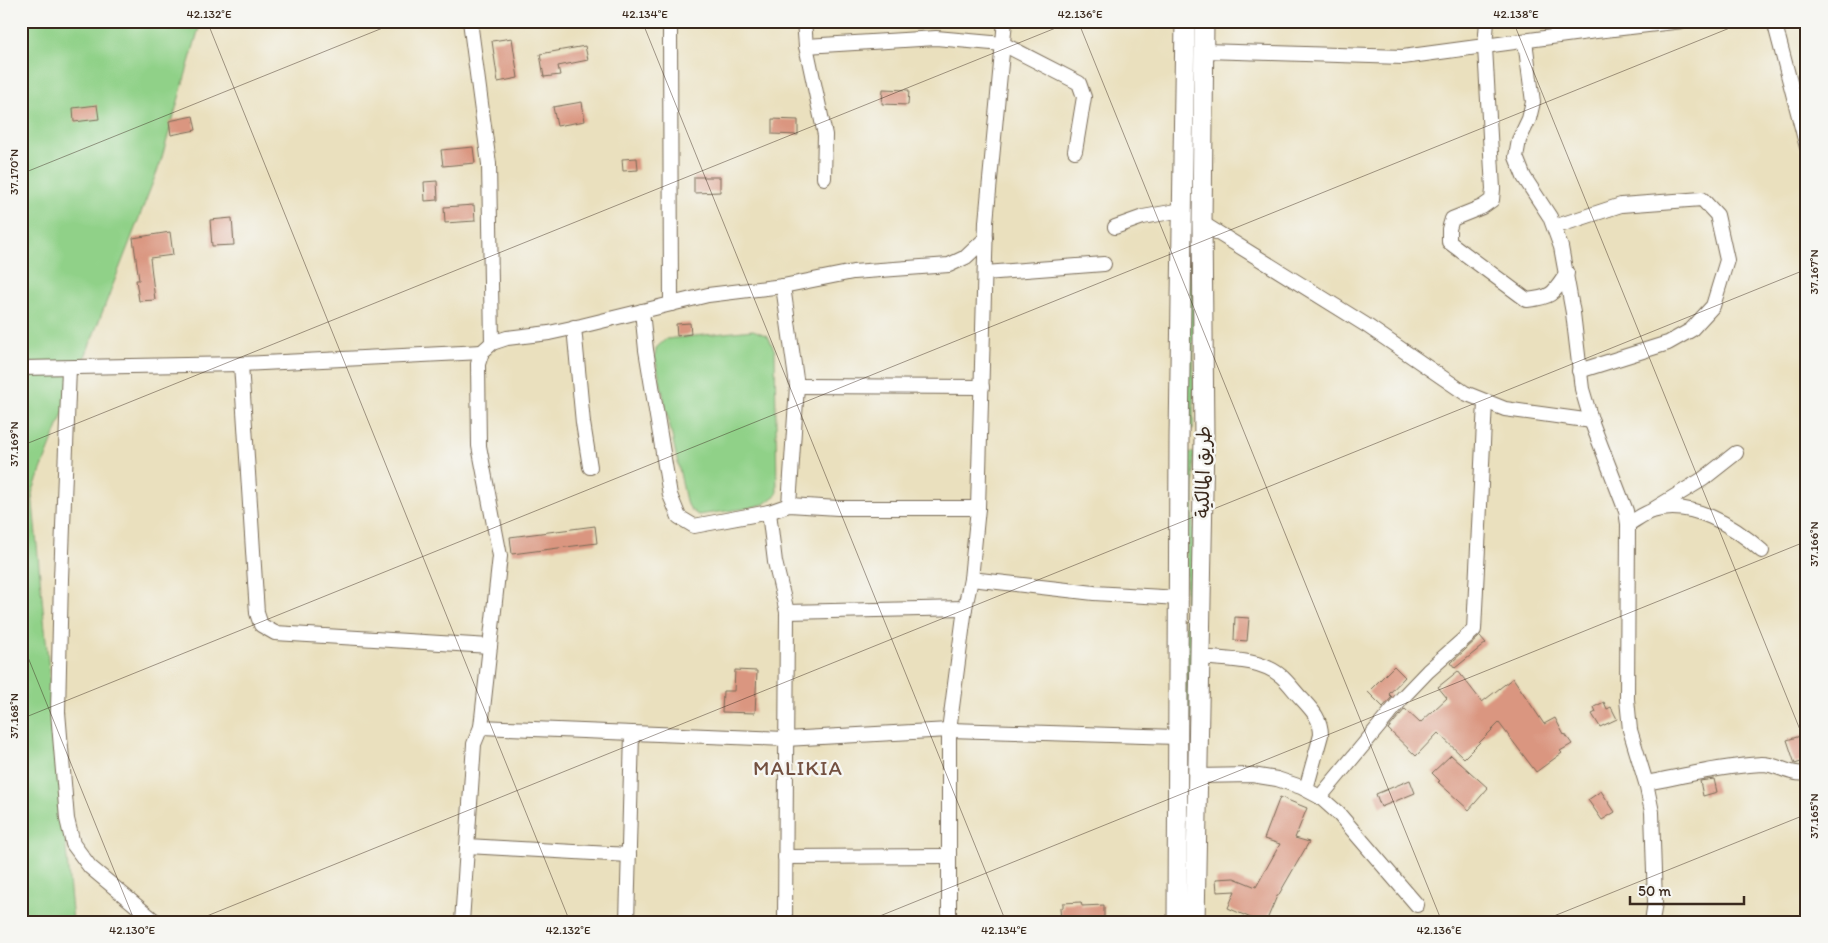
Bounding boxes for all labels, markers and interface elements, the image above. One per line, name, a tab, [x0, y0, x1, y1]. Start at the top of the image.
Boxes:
text: 42.132°E	[186, 7, 232, 21]
text: 42.134°E	[622, 7, 668, 21]
text: 42.136°E	[1057, 7, 1103, 21]
text: 42.138°E	[1493, 7, 1539, 21]
text: 37.170°N	[7, 149, 21, 195]
text: 37.167°N	[1807, 250, 1821, 294]
text: 37.169°N	[7, 421, 21, 467]
street label: طريق المالكية	[1191, 426, 1215, 518]
text: 37.166°N	[1807, 521, 1821, 567]
text: 37.168°N	[7, 693, 21, 739]
district label: MALIKIA	[753, 755, 843, 780]
text: 37.165°N	[1807, 793, 1821, 839]
scale bar	[1630, 873, 1744, 905]
text: 50 m	[1638, 882, 1671, 900]
text: 42.130°E	[109, 923, 155, 937]
text: 42.132°E	[545, 923, 591, 937]
text: 42.134°E	[981, 923, 1027, 937]
text: 42.136°E	[1416, 923, 1462, 937]

